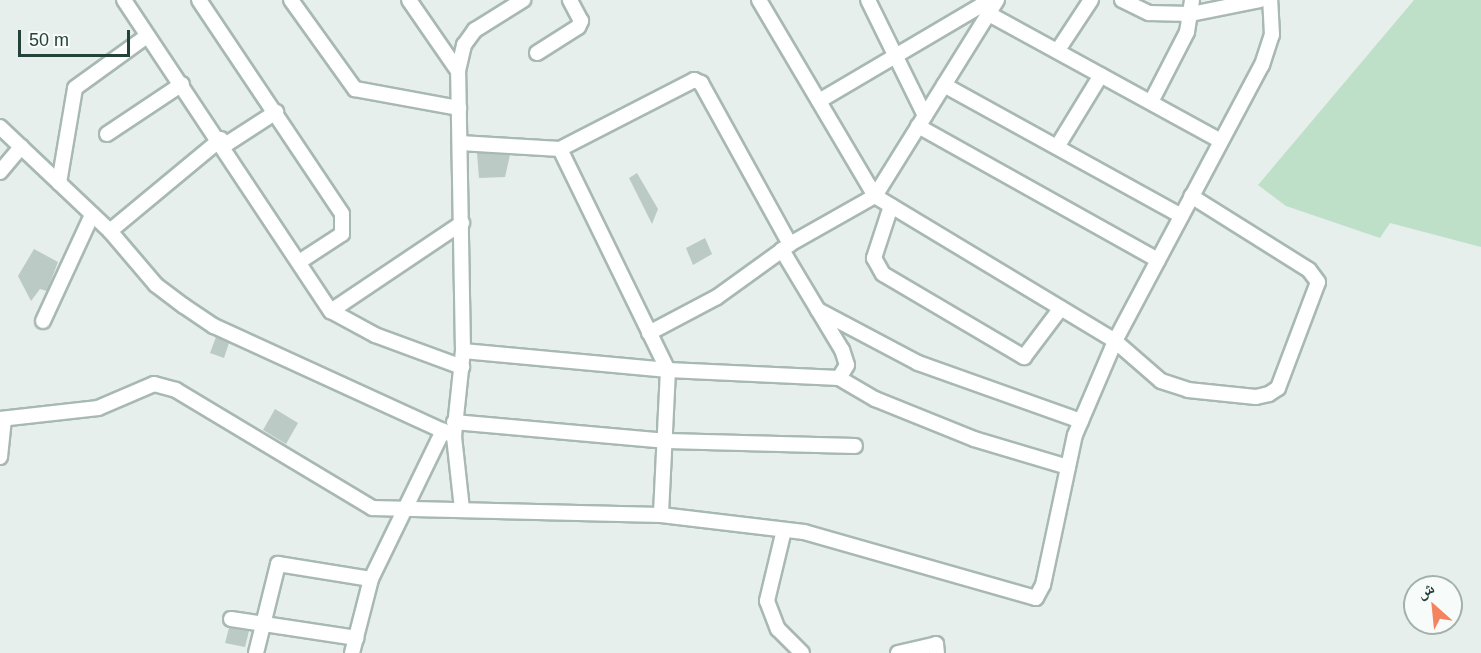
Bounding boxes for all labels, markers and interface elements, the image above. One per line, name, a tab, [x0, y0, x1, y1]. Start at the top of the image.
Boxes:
scale bar	[21, 18, 134, 56]
text: 50 m	[29, 30, 69, 50]
north arrow	[1403, 575, 1463, 635]
text: ش	[1414, 579, 1437, 602]

